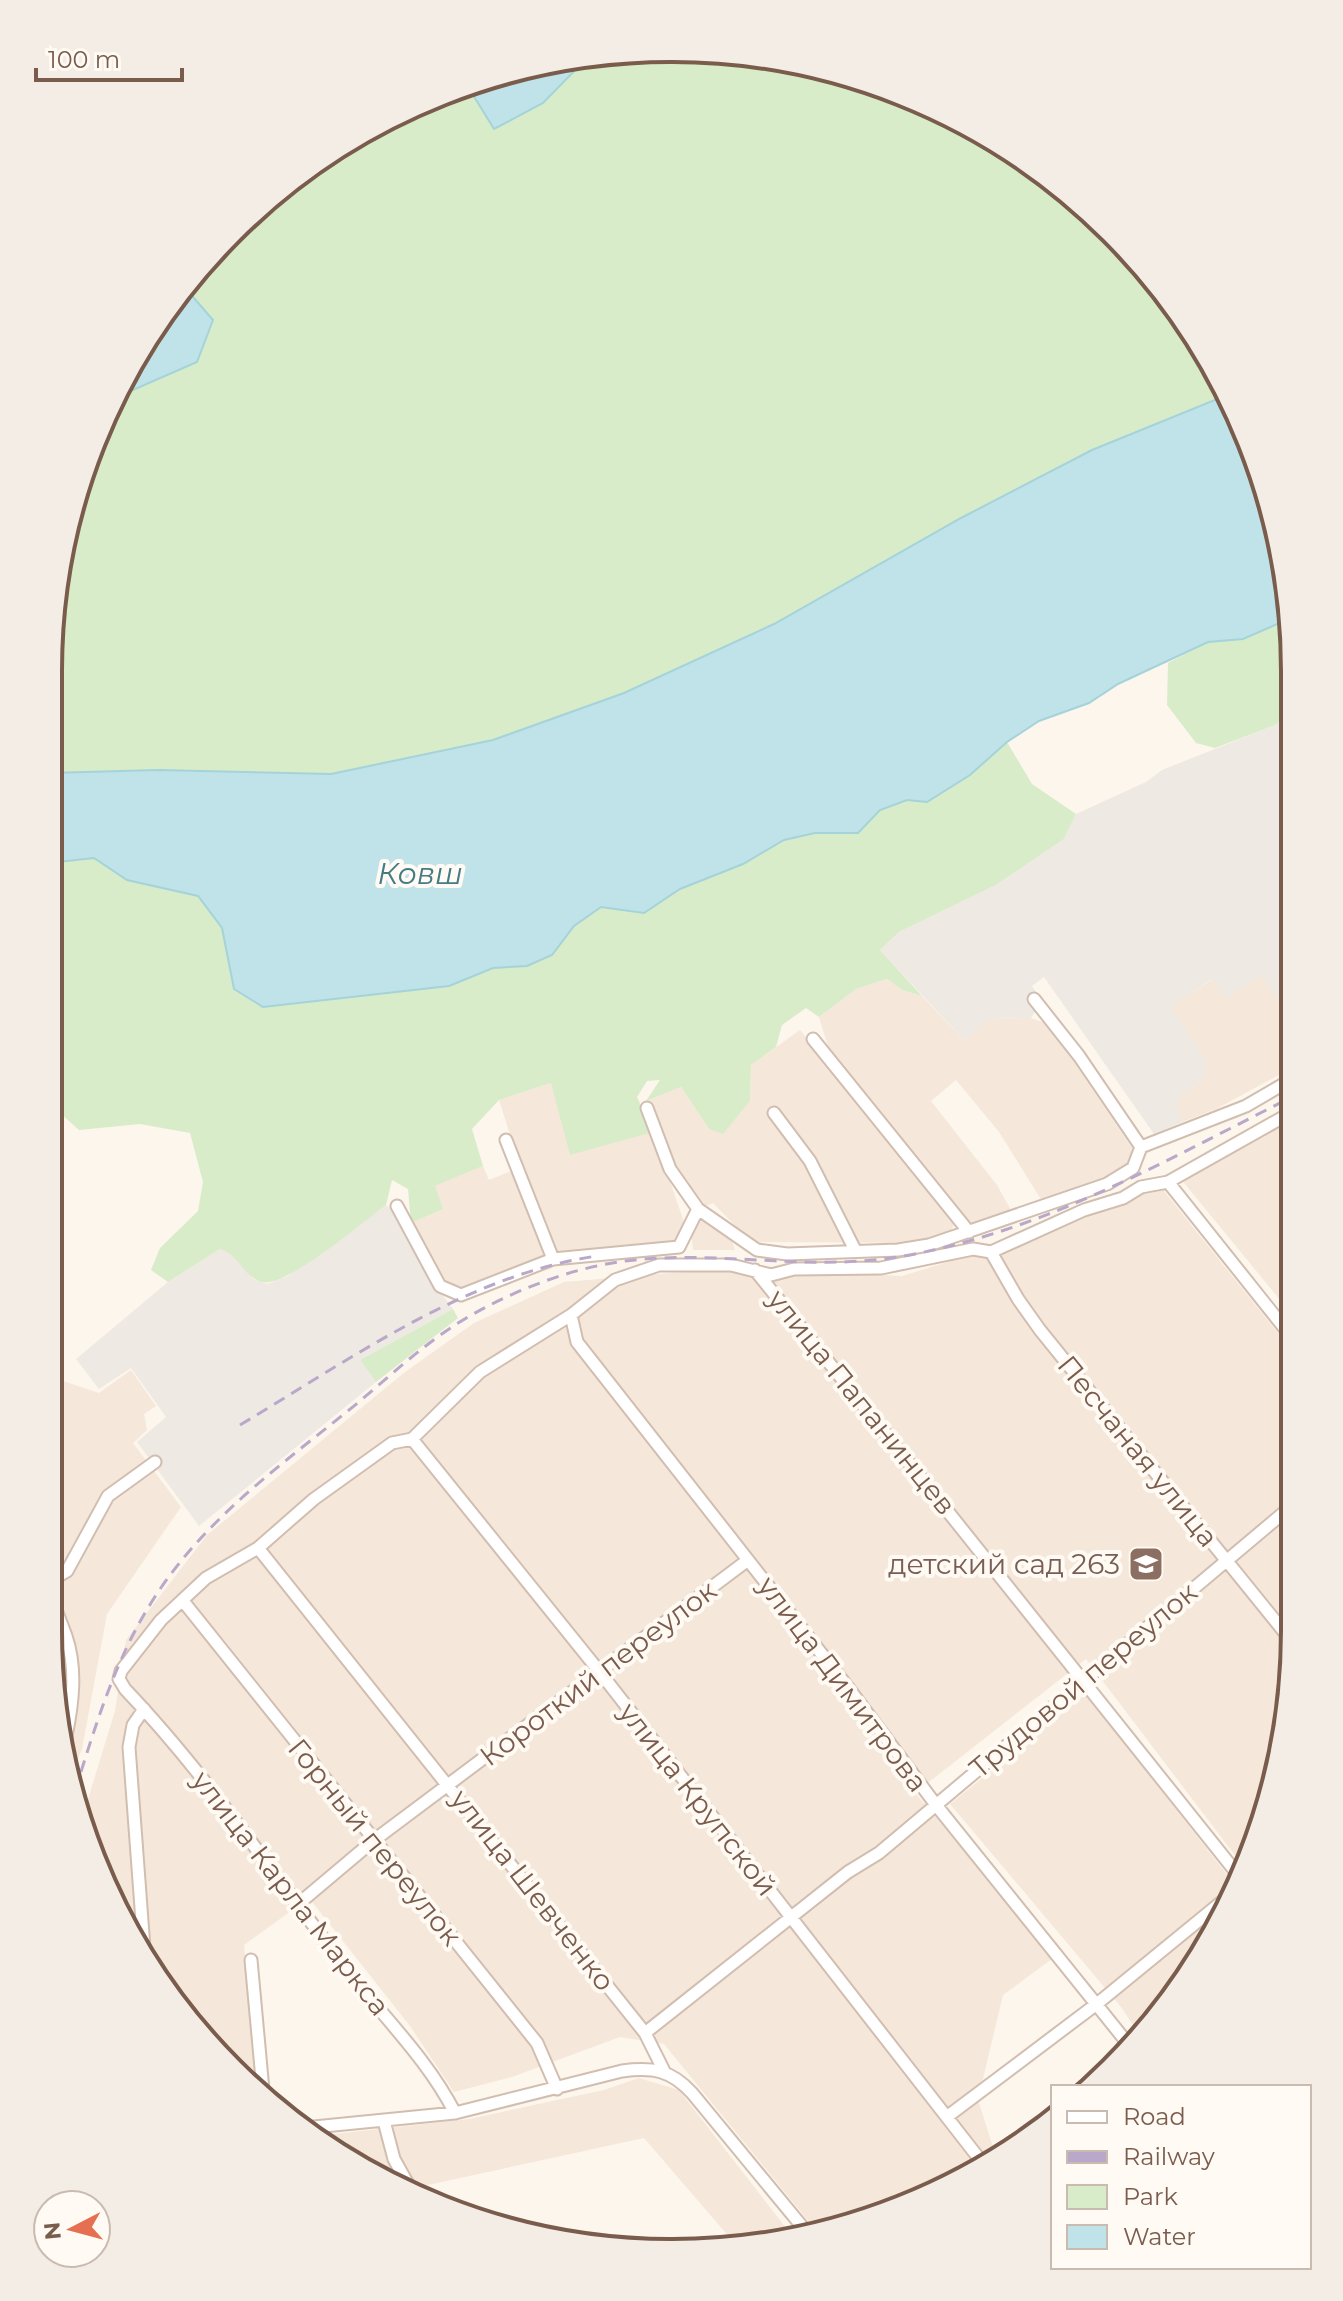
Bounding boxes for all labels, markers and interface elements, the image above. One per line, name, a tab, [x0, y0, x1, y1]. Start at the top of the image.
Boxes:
scale bar	[36, 32, 182, 82]
text: 100 m	[48, 45, 120, 74]
water label: Ковш	[377, 855, 463, 892]
street label: улица Папанинцев	[760, 1282, 963, 1521]
street label: Песчаная улица	[1050, 1349, 1226, 1553]
school or university icon: детский сад 263	[1127, 1545, 1165, 1583]
place label: детский сад 263	[888, 1547, 1120, 1581]
street label: улица Димитрова	[750, 1569, 935, 1799]
street label: Короткий переулок	[473, 1573, 723, 1773]
street label: Трудовой переулок	[962, 1575, 1204, 1785]
street label: улица Крупской	[611, 1695, 784, 1902]
street label: Горный переулок	[281, 1732, 469, 1952]
street label: улица Карла Маркса	[184, 1763, 397, 2022]
street label: улица Шевченко	[443, 1782, 622, 1998]
legend	[1051, 2085, 1311, 2269]
text: Road	[1123, 2102, 1186, 2131]
text: Railway	[1123, 2142, 1215, 2171]
text: Park	[1123, 2182, 1178, 2211]
north arrow	[32, 2189, 112, 2269]
text: N	[38, 2221, 67, 2241]
text: Water	[1123, 2222, 1196, 2251]

